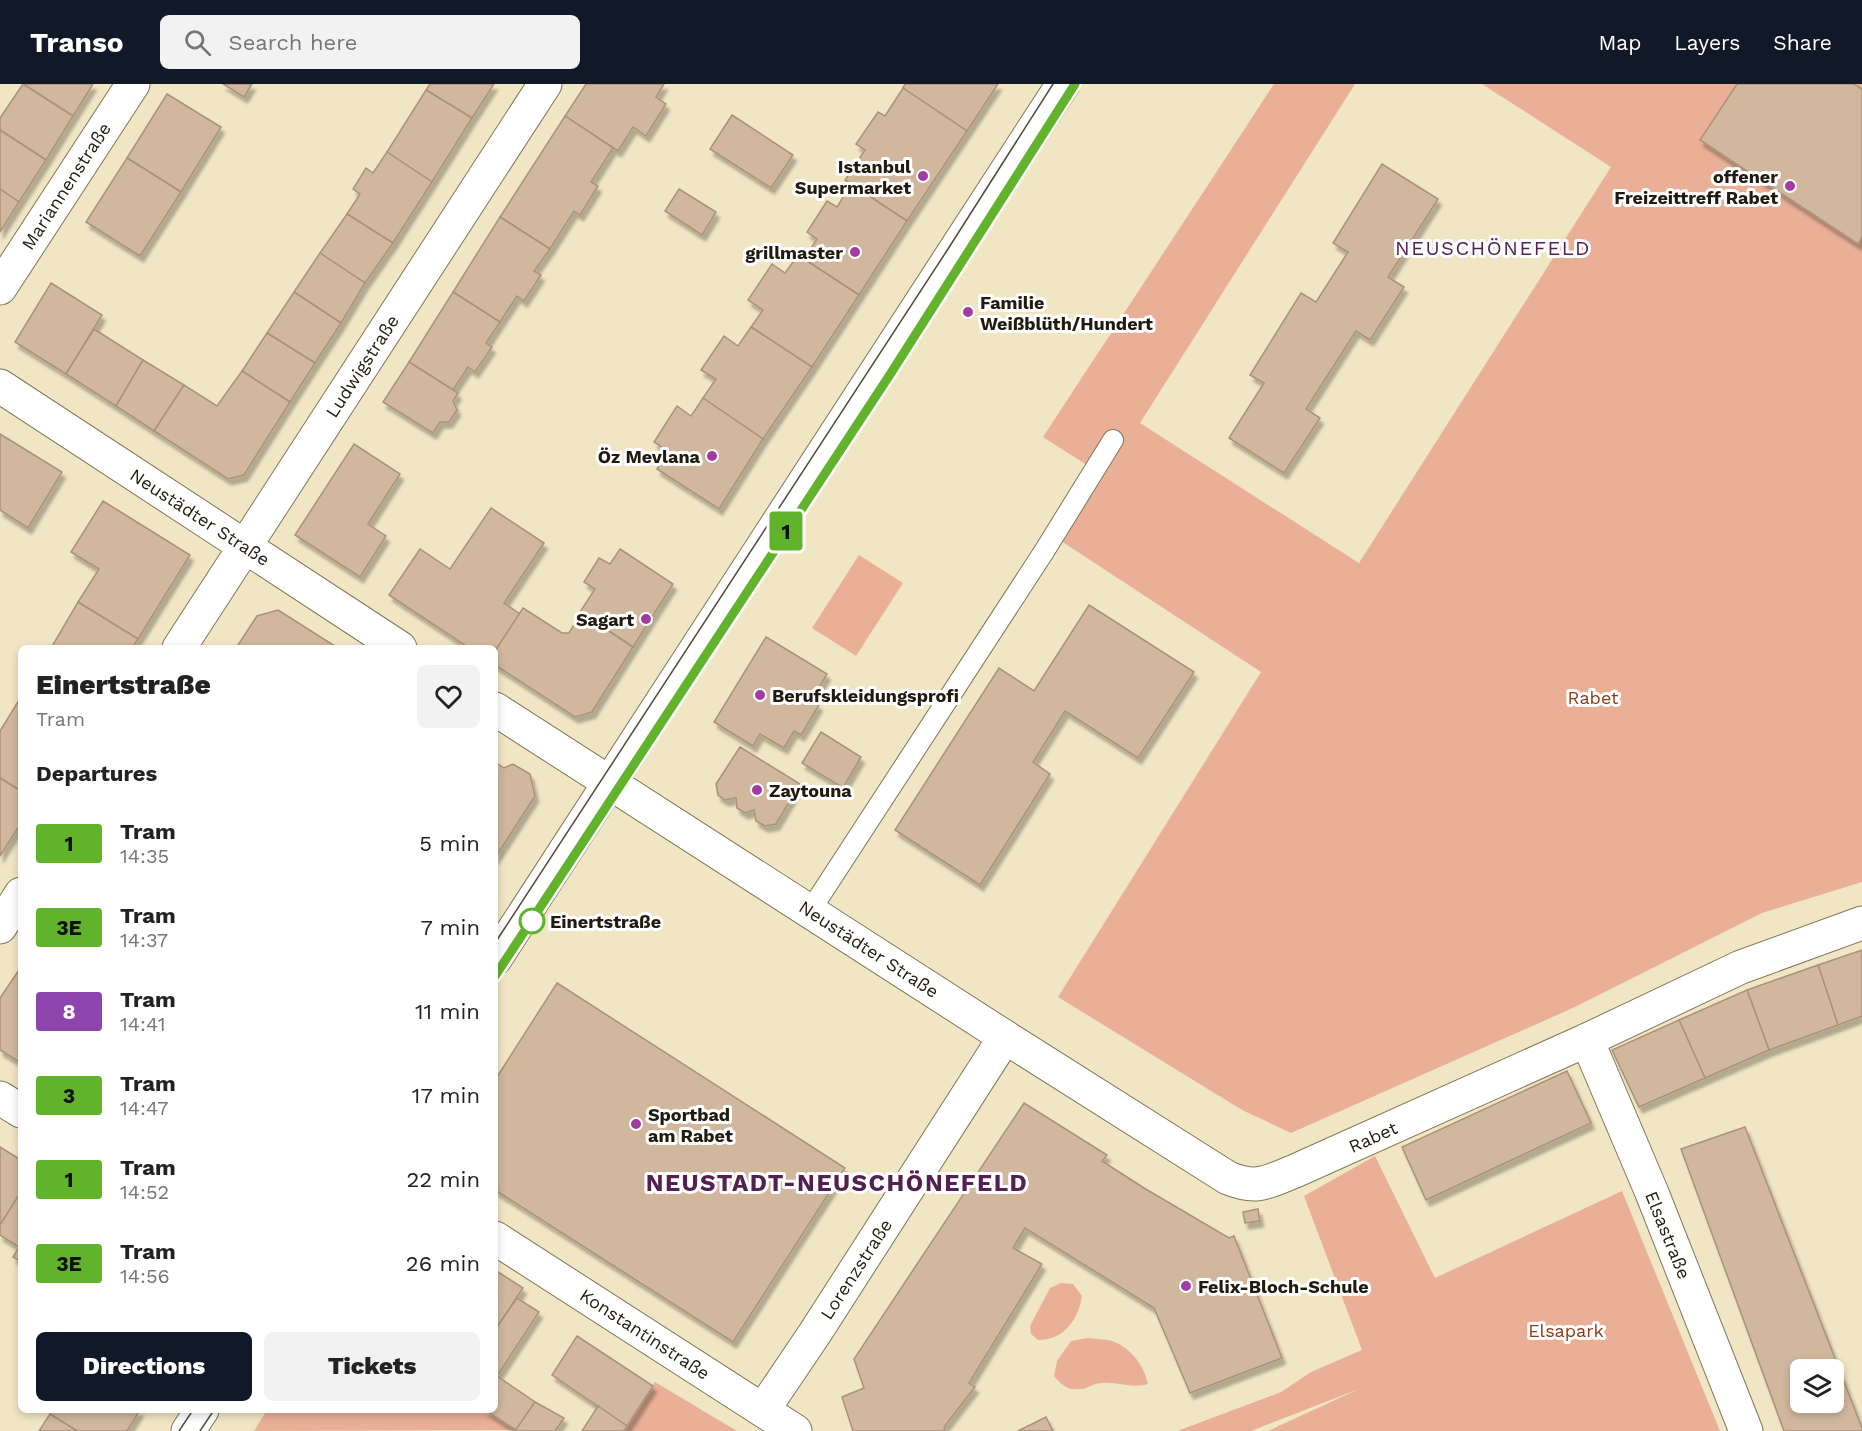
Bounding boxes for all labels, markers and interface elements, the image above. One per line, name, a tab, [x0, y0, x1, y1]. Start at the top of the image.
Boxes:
search box	[160, 15, 580, 69]
text: Transo	[30, 26, 124, 59]
icon: search	[181, 26, 214, 59]
text: Search here	[229, 30, 358, 55]
text: Map	[1598, 30, 1641, 55]
text: Layers	[1674, 30, 1740, 55]
text: Share	[1773, 30, 1832, 55]
street label: Mariannenstraße	[17, 118, 115, 254]
place label: Istanbul Supermarket	[795, 156, 911, 198]
place label: offener Freizeittreff Rabet	[1614, 166, 1778, 208]
marker: Istanbul Supermarket	[916, 169, 930, 183]
marker: offener Freizeittreff Rabet	[1783, 179, 1797, 193]
district label: NEUSCHÖNEFELD	[1395, 236, 1591, 260]
place label: grillmaster	[745, 242, 843, 263]
marker: grillmaster	[848, 245, 862, 259]
place label: Familie Weißblüth/Hundert	[980, 292, 1153, 334]
marker: Familie Weißblüth/Hundert	[961, 305, 975, 319]
street label: Ludwigstraße	[321, 311, 403, 421]
place label: Öz Mevlana	[598, 446, 701, 467]
marker: Öz Mevlana	[705, 449, 719, 463]
street label: Neustädter Straße	[126, 464, 274, 570]
line badge: 1	[766, 512, 806, 550]
text: 1	[781, 519, 791, 544]
place label: Sagart	[576, 609, 634, 630]
marker: Sagart	[639, 612, 653, 626]
button: heart	[417, 665, 480, 728]
text: Einertstraße	[36, 668, 211, 701]
place label: Berufskleidungsprofi	[772, 685, 959, 706]
park label: Rabet	[1567, 687, 1619, 708]
marker: Berufskleidungsprofi	[753, 688, 767, 702]
text: Tram	[36, 707, 85, 731]
text: Departures	[36, 761, 157, 786]
place label: Zaytouna	[769, 780, 852, 801]
marker: Zaytouna	[750, 783, 764, 797]
text: Tram	[120, 819, 176, 844]
text: 1	[64, 831, 74, 856]
text: 5 min	[419, 831, 480, 856]
text: 14:35	[120, 844, 169, 868]
street label: Neustädter Straße	[795, 896, 943, 1002]
text: Tram	[120, 903, 176, 928]
marker: Einertstraße	[519, 908, 545, 934]
place label: Einertstraße	[550, 911, 661, 932]
text: 3E	[56, 915, 82, 940]
text: 7 min	[420, 915, 480, 940]
text: 14:37	[120, 928, 168, 952]
text: Tram	[120, 987, 176, 1012]
text: 8	[62, 999, 76, 1024]
text: 11 min	[415, 999, 480, 1024]
text: 14:41	[120, 1012, 166, 1036]
text: Tram	[120, 1071, 176, 1096]
text: 3	[63, 1083, 75, 1108]
text: 17 min	[412, 1083, 480, 1108]
text: 14:47	[120, 1096, 168, 1120]
place label: Sportbad am Rabet	[648, 1104, 733, 1146]
marker: Sportbad am Rabet	[629, 1117, 643, 1131]
street label: Rabet	[1345, 1117, 1401, 1157]
text: Tram	[120, 1155, 176, 1180]
text: 1	[64, 1167, 74, 1192]
text: 22 min	[406, 1167, 480, 1192]
district label: NEUSTADT-NEUSCHÖNEFELD	[646, 1169, 1028, 1197]
text: 14:52	[120, 1180, 169, 1204]
street label: Elsastraße	[1641, 1188, 1695, 1282]
street label: Lorenzstraße	[816, 1215, 896, 1323]
text: Tram	[120, 1239, 176, 1264]
text: 3E	[56, 1251, 82, 1276]
text: 26 min	[406, 1251, 480, 1276]
text: 14:56	[120, 1264, 170, 1288]
place label: Felix-Bloch-Schule	[1198, 1276, 1369, 1297]
marker: Felix-Bloch-Schule	[1179, 1279, 1193, 1293]
street label: Konstantinstraße	[576, 1284, 714, 1384]
park label: Elsapark	[1528, 1320, 1604, 1341]
button: Directions	[36, 1332, 252, 1401]
button: Tickets	[264, 1332, 480, 1401]
map controls	[1790, 1359, 1844, 1413]
button: layers	[1790, 1359, 1844, 1413]

